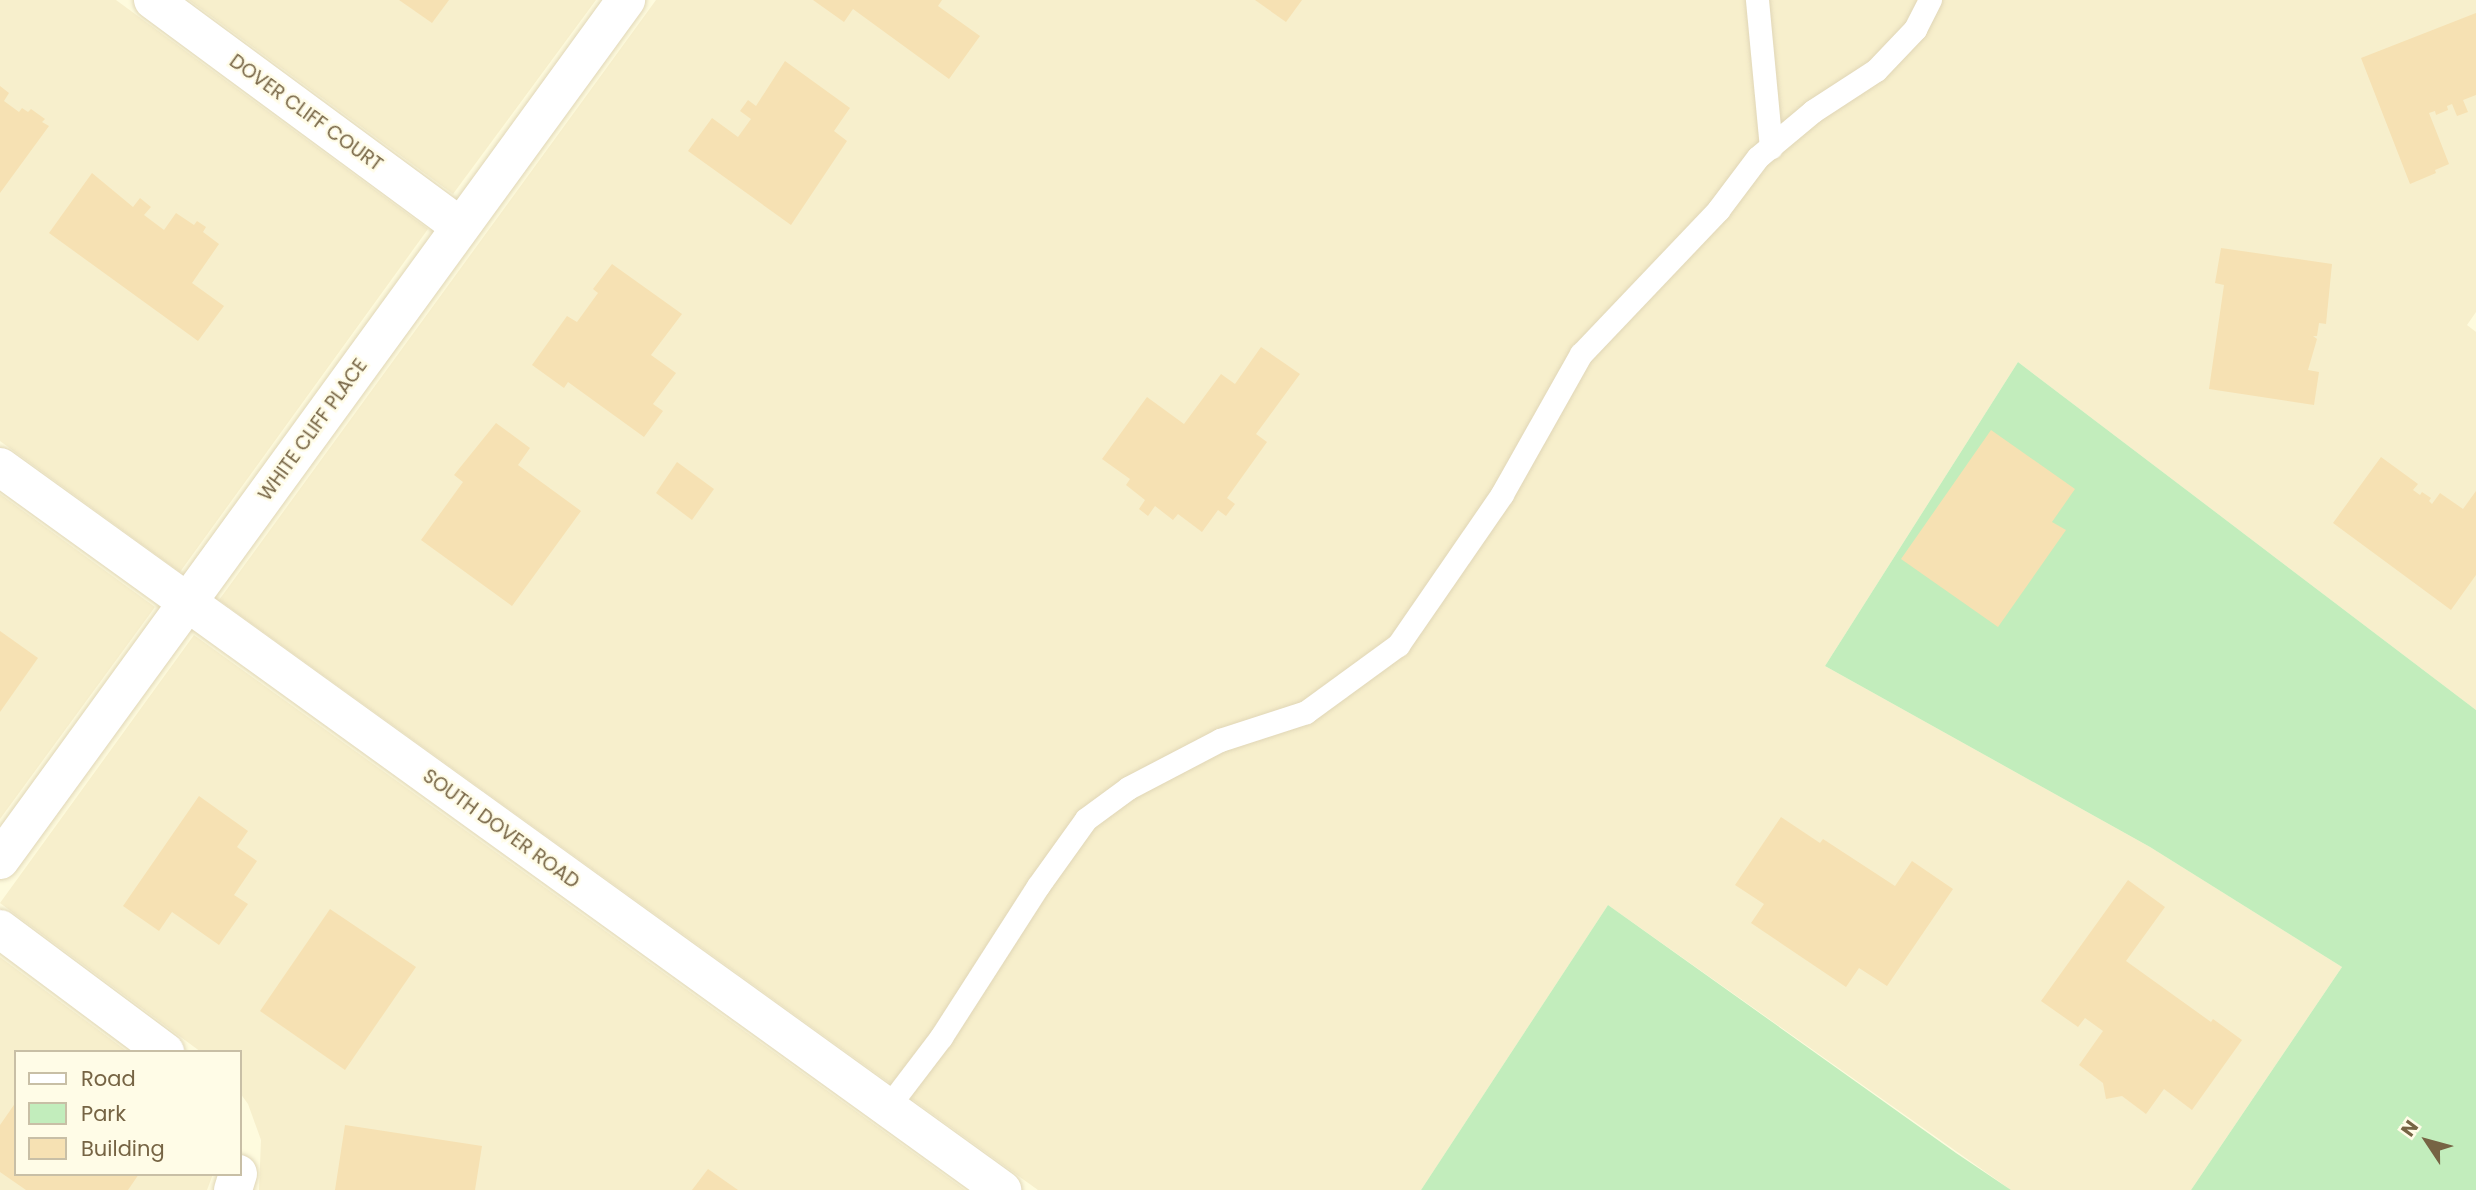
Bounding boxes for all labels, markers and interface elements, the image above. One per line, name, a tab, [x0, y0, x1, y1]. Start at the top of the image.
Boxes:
street label: DOVER CLIFF COURT	[225, 50, 387, 176]
street label: WHITE CLIFF PLACE	[254, 355, 372, 505]
street label: SOUTH DOVER ROAD	[418, 765, 584, 893]
legend	[14, 1050, 242, 1176]
text: Road	[81, 1064, 136, 1093]
text: Park	[81, 1099, 126, 1128]
north arrow	[2392, 1106, 2462, 1176]
text: N	[2394, 1115, 2425, 1142]
text: Building	[81, 1134, 165, 1163]

